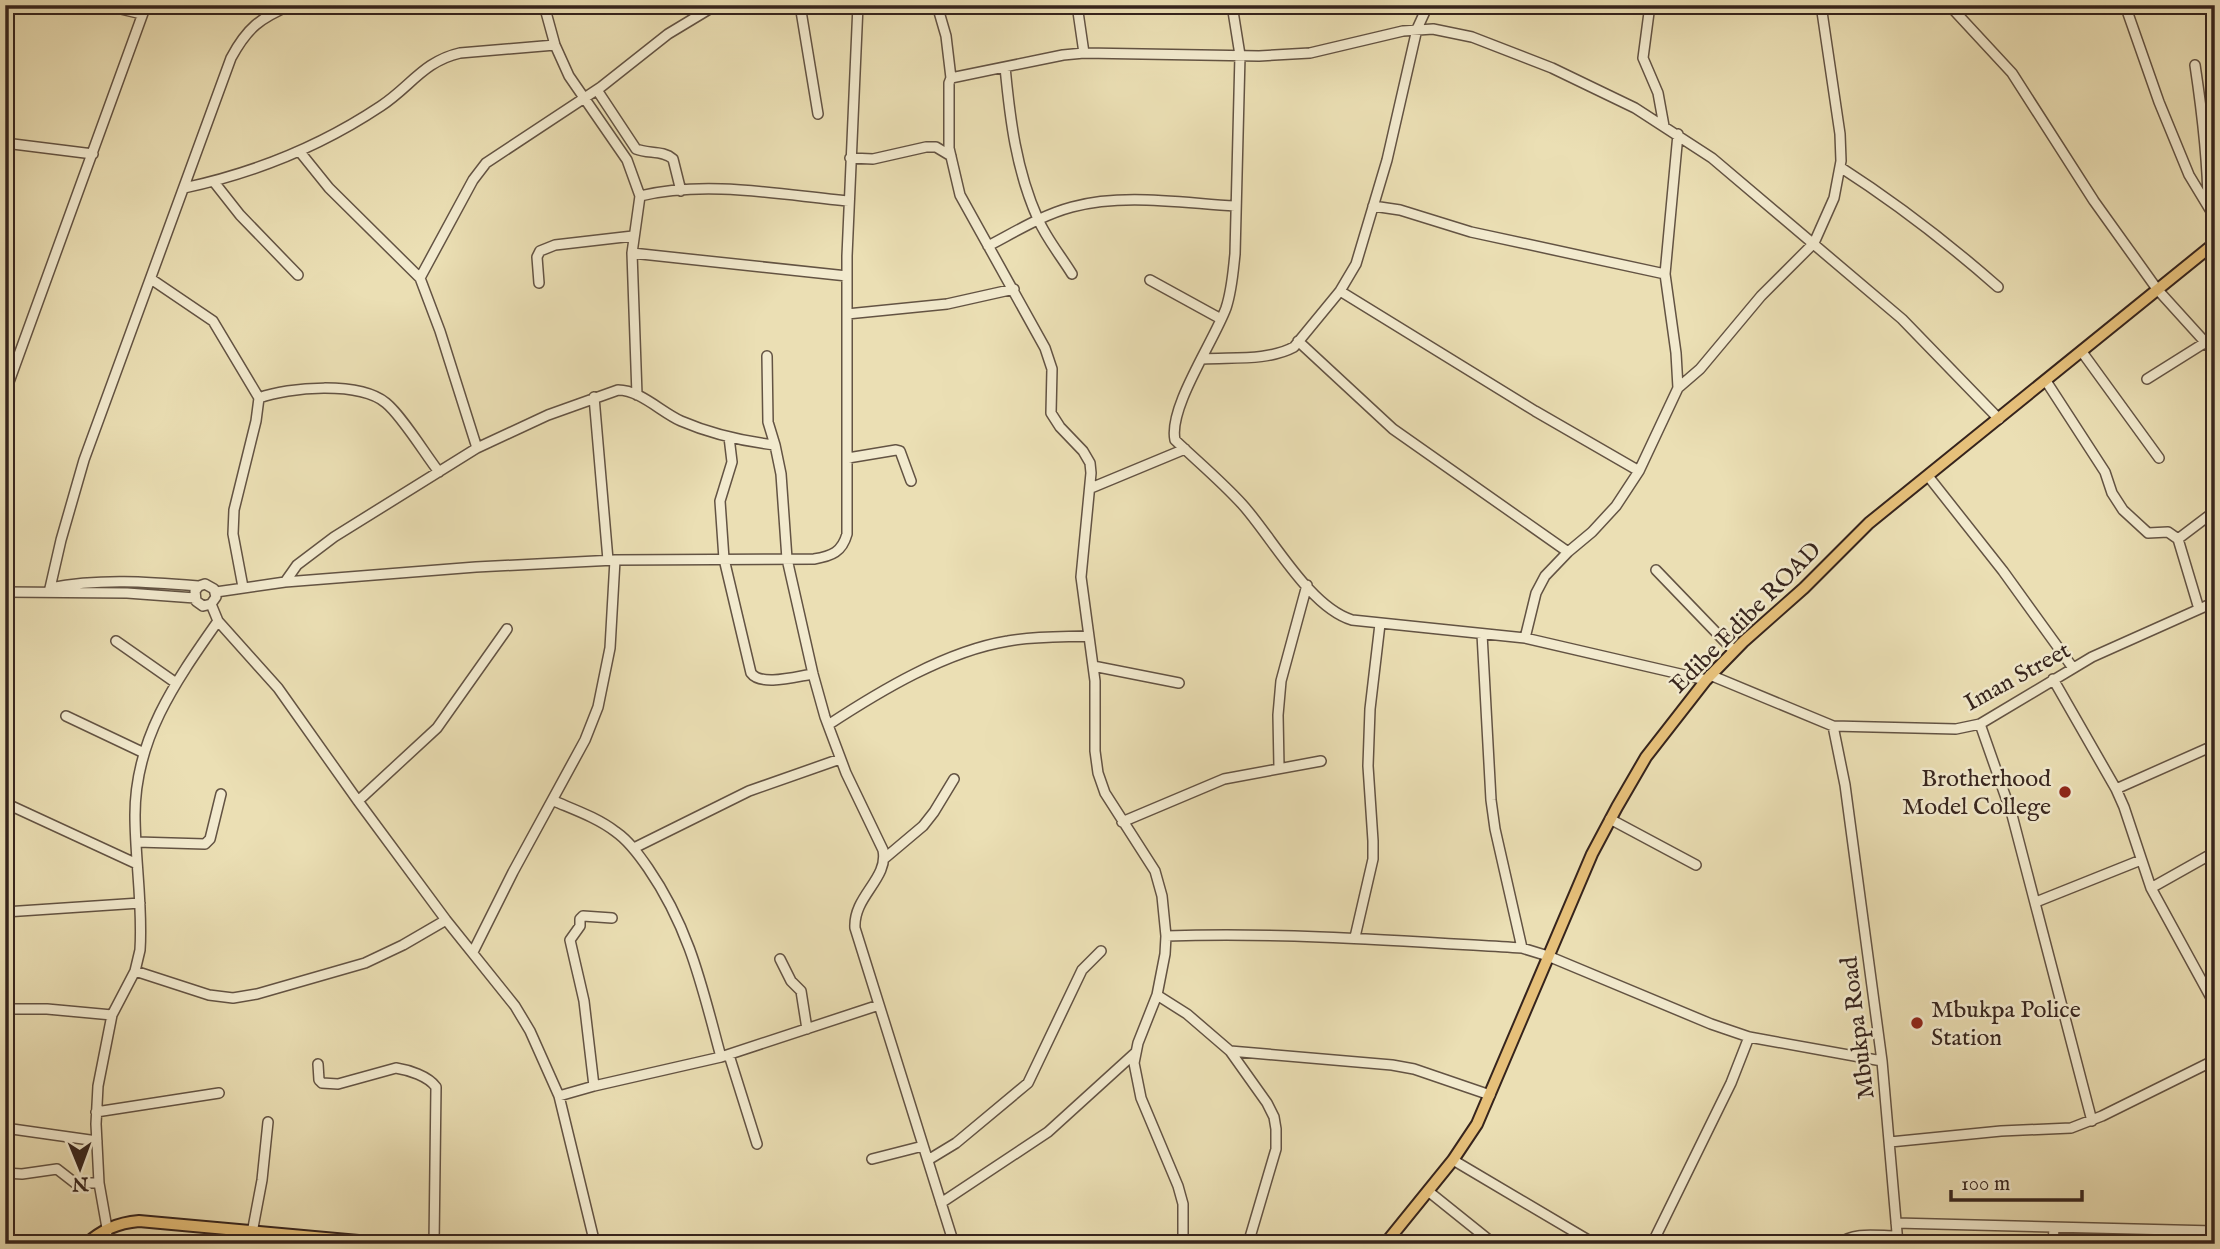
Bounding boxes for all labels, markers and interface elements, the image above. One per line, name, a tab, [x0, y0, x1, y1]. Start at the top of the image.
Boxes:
street label: Edibe Edibe ROAD	[1664, 536, 1829, 701]
street label: Iman Street	[1959, 635, 2076, 719]
place label: Brotherhood Model College	[1902, 764, 2051, 823]
marker: Brotherhood Model College	[2057, 784, 2073, 800]
street label: Mbukpa Road	[1834, 955, 1883, 1101]
place label: Mbukpa Police Station	[1931, 995, 2081, 1054]
marker: Mbukpa Police Station	[1909, 1015, 1925, 1031]
north arrow	[46, 1134, 116, 1204]
scale bar	[1951, 1158, 2082, 1202]
text: N	[71, 1171, 90, 1195]
text: 100 m	[1961, 1171, 2010, 1198]

